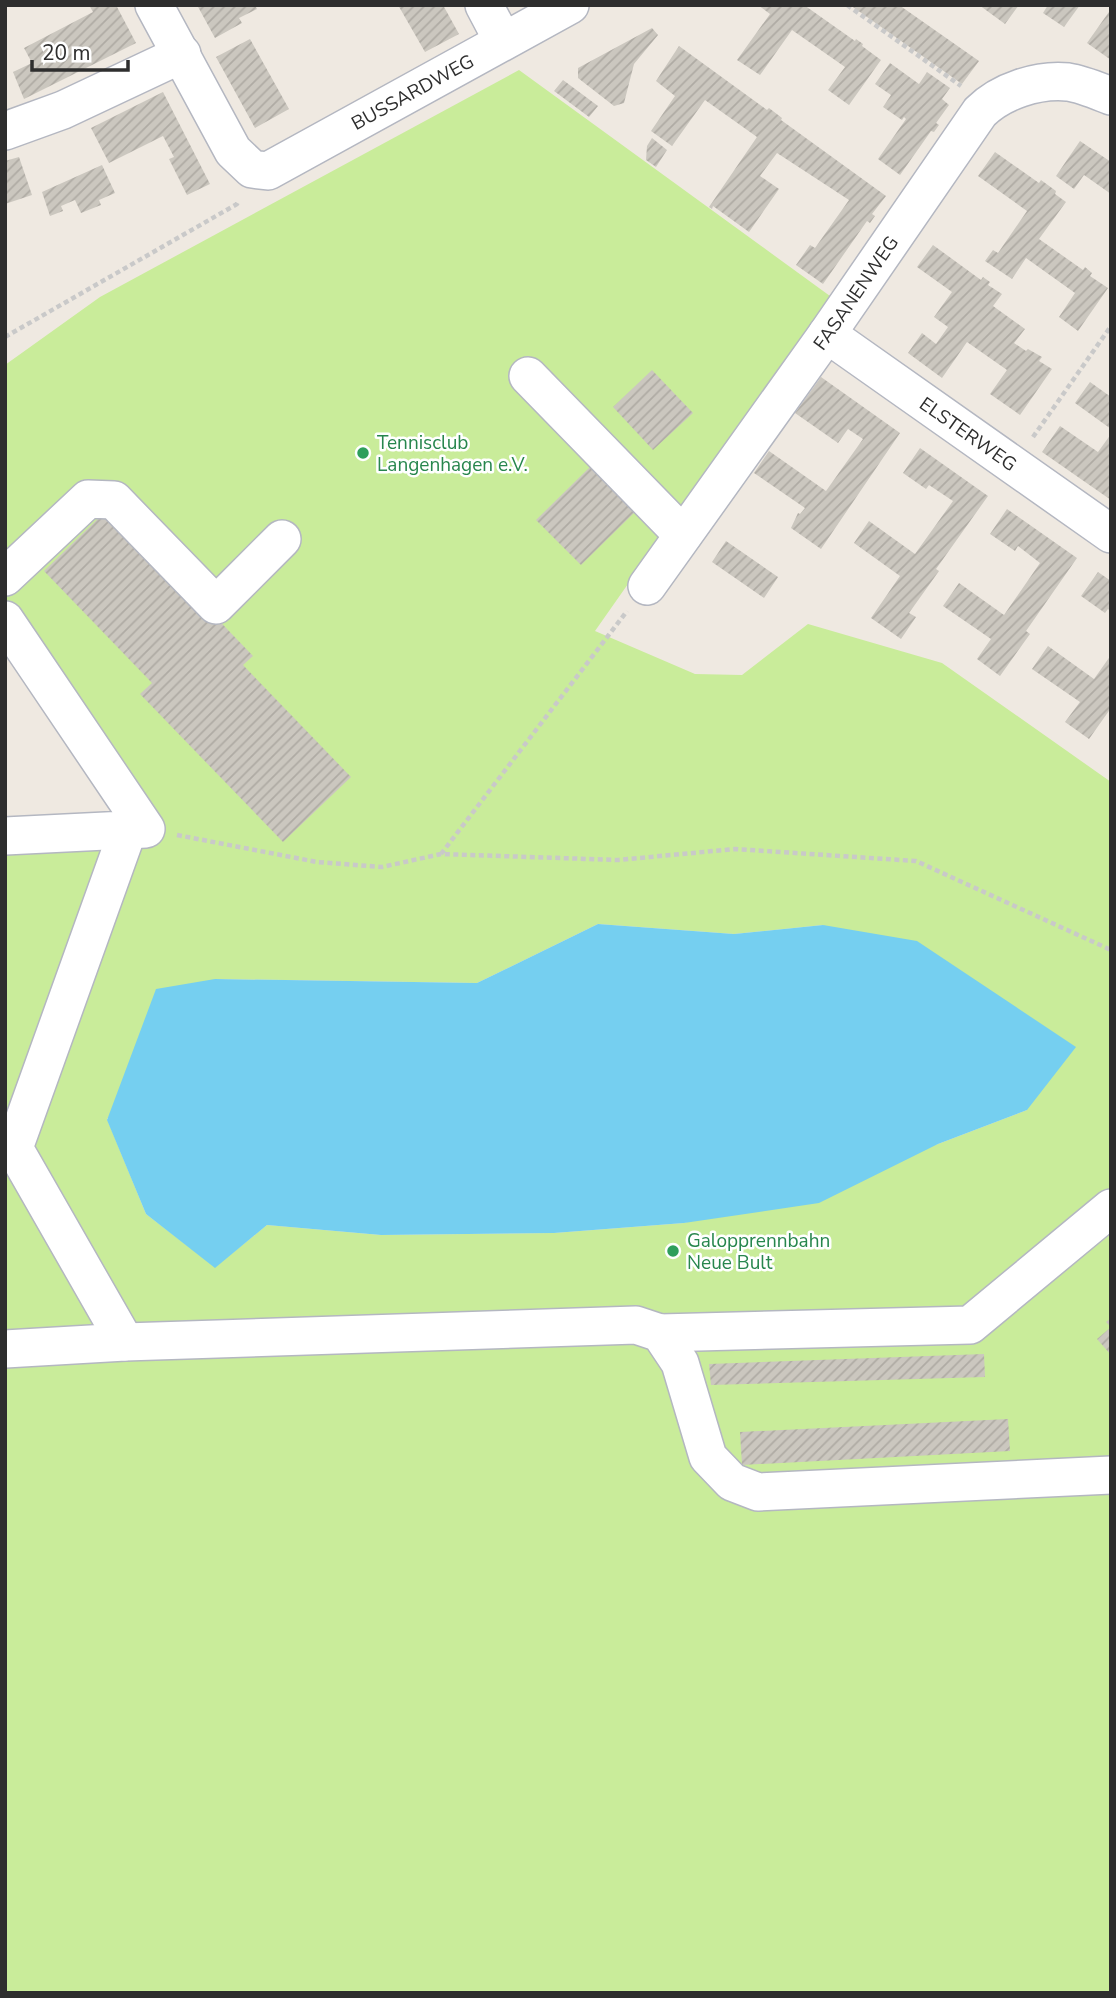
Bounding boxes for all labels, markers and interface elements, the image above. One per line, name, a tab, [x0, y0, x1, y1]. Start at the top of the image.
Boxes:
scale bar	[32, 28, 128, 72]
text: 20 m	[42, 39, 91, 67]
street label: BUSSARDWEG	[347, 48, 479, 137]
street label: FASANENWEG	[808, 231, 905, 356]
street label: ELSTERWEG	[914, 391, 1022, 478]
place label: Tennisclub Langenhagen e.V.	[377, 430, 528, 478]
marker: Tennisclub Langenhagen e.V.	[355, 445, 371, 461]
place label: Galopprennbahn Neue Bult	[687, 1228, 830, 1276]
marker: Galopprennbahn Neue Bult	[665, 1243, 681, 1259]

